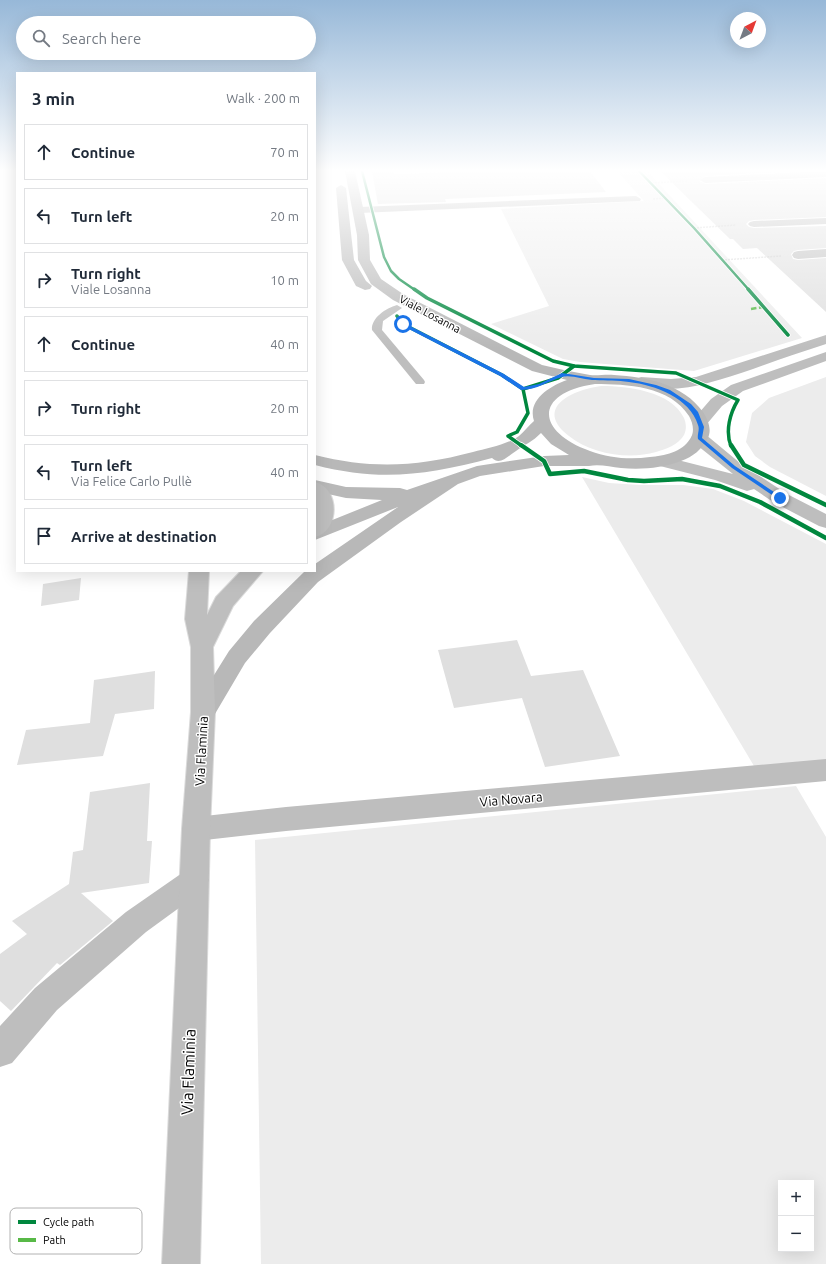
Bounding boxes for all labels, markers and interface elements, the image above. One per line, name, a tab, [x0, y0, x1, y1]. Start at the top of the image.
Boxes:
north arrow	[730, 12, 766, 48]
search box	[16, 16, 316, 60]
icon: search	[30, 27, 52, 49]
text: Search here	[62, 30, 141, 47]
text: 3 min	[32, 89, 75, 108]
text: Walk · 200 m	[226, 91, 300, 105]
icon: ahead	[33, 141, 55, 163]
text: Continue	[71, 144, 135, 161]
text: 70 m	[270, 145, 299, 159]
icon: left	[33, 205, 55, 227]
text: Turn left	[71, 208, 132, 225]
text: 20 m	[270, 209, 299, 223]
text: Turn right	[71, 265, 141, 282]
icon: right	[33, 269, 55, 291]
text: 10 m	[270, 273, 299, 287]
text: Viale Losanna	[71, 282, 151, 296]
street label: Viale Losanna	[397, 293, 463, 335]
route start	[394, 315, 412, 333]
icon: ahead	[33, 333, 55, 355]
text: Continue	[71, 336, 135, 353]
text: 40 m	[270, 337, 299, 351]
icon: right	[33, 397, 55, 419]
text: Turn right	[71, 400, 141, 417]
text: 20 m	[270, 401, 299, 415]
text: Turn left	[71, 457, 132, 474]
icon: left	[33, 461, 55, 483]
text: 40 m	[270, 465, 299, 479]
text: Via Felice Carlo Pullè	[71, 474, 192, 488]
route end	[771, 489, 789, 507]
icon: arrive	[33, 525, 55, 547]
text: Arrive at destination	[71, 528, 217, 545]
street label: Via Flaminia	[192, 716, 210, 786]
street label: Via Novara	[479, 789, 543, 809]
street label: Via Flaminia	[178, 1029, 198, 1115]
map controls	[778, 1180, 814, 1252]
button: +	[778, 1180, 814, 1216]
legend	[10, 1208, 142, 1254]
text: Cycle path	[43, 1216, 94, 1228]
button: −	[778, 1216, 814, 1252]
text: Path	[43, 1234, 66, 1246]

